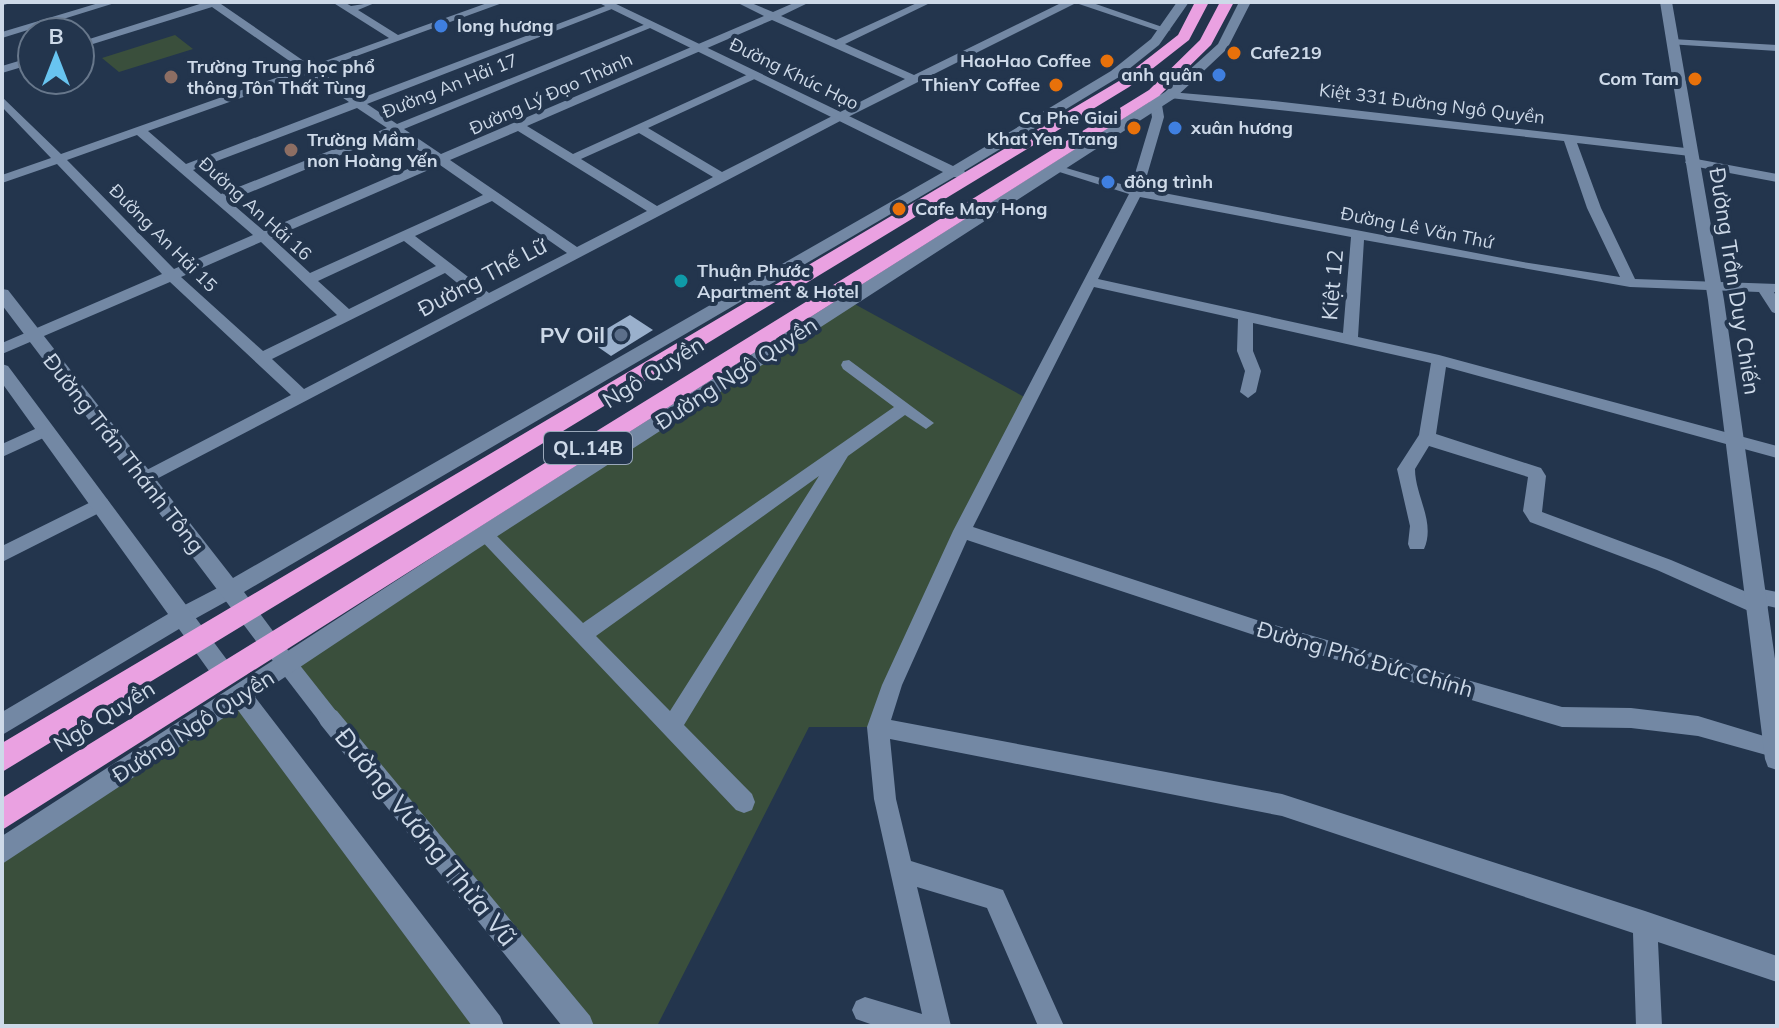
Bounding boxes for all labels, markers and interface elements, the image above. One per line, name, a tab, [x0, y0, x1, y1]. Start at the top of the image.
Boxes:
place label: long hương	[457, 14, 554, 37]
north arrow	[16, 16, 96, 96]
marker: long hương	[432, 17, 450, 35]
text: B	[48, 22, 64, 50]
street label: Đường Khúc Hạo	[726, 32, 863, 115]
place label: Cafe219	[1250, 41, 1322, 64]
marker: Cafe219	[1225, 44, 1243, 62]
street label: Đường Lý Đạo Thành	[466, 47, 636, 140]
street label: Đường An Hải 17	[379, 48, 521, 123]
place label: HaoHao Coffee	[960, 49, 1091, 72]
marker: HaoHao Coffee	[1098, 52, 1116, 70]
place label: Trường Trung học phổ thông Tôn Thất Tùng	[187, 55, 375, 99]
place label: anh quân	[1121, 63, 1203, 86]
marker: anh quân	[1210, 66, 1228, 84]
place label: Com Tam	[1598, 67, 1679, 90]
marker: Trường Trung học phổ thông Tôn Thất Tùng	[162, 68, 180, 86]
marker: Com Tam	[1686, 70, 1704, 88]
place label: ThienY Coffee	[922, 73, 1040, 96]
marker: ThienY Coffee	[1047, 76, 1065, 94]
street label: Kiệt 331 Đường Ngô Quyền	[1318, 78, 1546, 129]
place label: Ca Phe Giai Khat Yen Trang	[987, 106, 1118, 150]
place label: xuân hương	[1190, 116, 1293, 139]
marker: Ca Phe Giai Khat Yen Trang	[1125, 119, 1143, 137]
marker: xuân hương	[1166, 119, 1184, 137]
place label: Trường Mầm non Hoàng Yến	[307, 128, 438, 172]
marker: Trường Mầm non Hoàng Yến	[282, 141, 300, 159]
street label: Đường An Hải 16	[194, 152, 316, 265]
street label: Đường Trần Duy Chiến	[1703, 165, 1767, 397]
place label: đông trình	[1124, 170, 1213, 193]
marker: đông trình	[1099, 173, 1117, 191]
street label: Đường An Hải 15	[104, 179, 222, 297]
place label: Cafe May Hong	[915, 197, 1047, 220]
marker: Cafe May Hong	[890, 200, 908, 218]
street label: Đường Lê Văn Thứ	[1339, 201, 1497, 254]
street label: Đường Thế Lữ	[413, 231, 552, 323]
street label: Kiệt 12	[1315, 248, 1349, 322]
place label: Thuận Phước Apartment & Hotel	[697, 259, 859, 303]
marker: Thuận Phước Apartment & Hotel	[672, 272, 690, 290]
street label: Đường Ngô Quyền	[650, 310, 822, 436]
place label: PV Oil	[540, 321, 605, 349]
marker: PV Oil	[612, 326, 630, 344]
street label: Ngô Quyền	[597, 330, 709, 414]
street label: Đường Trần Thánh Tông	[37, 347, 211, 559]
road number: QL.14B	[544, 432, 632, 464]
street label: Đường Phó Đức Chính	[1254, 615, 1476, 703]
street label: Đường Ngô Quyền	[107, 663, 279, 789]
street label: Ngô Quyền	[48, 674, 160, 758]
street label: Đường Vương Thừa Vũ	[328, 721, 525, 953]

